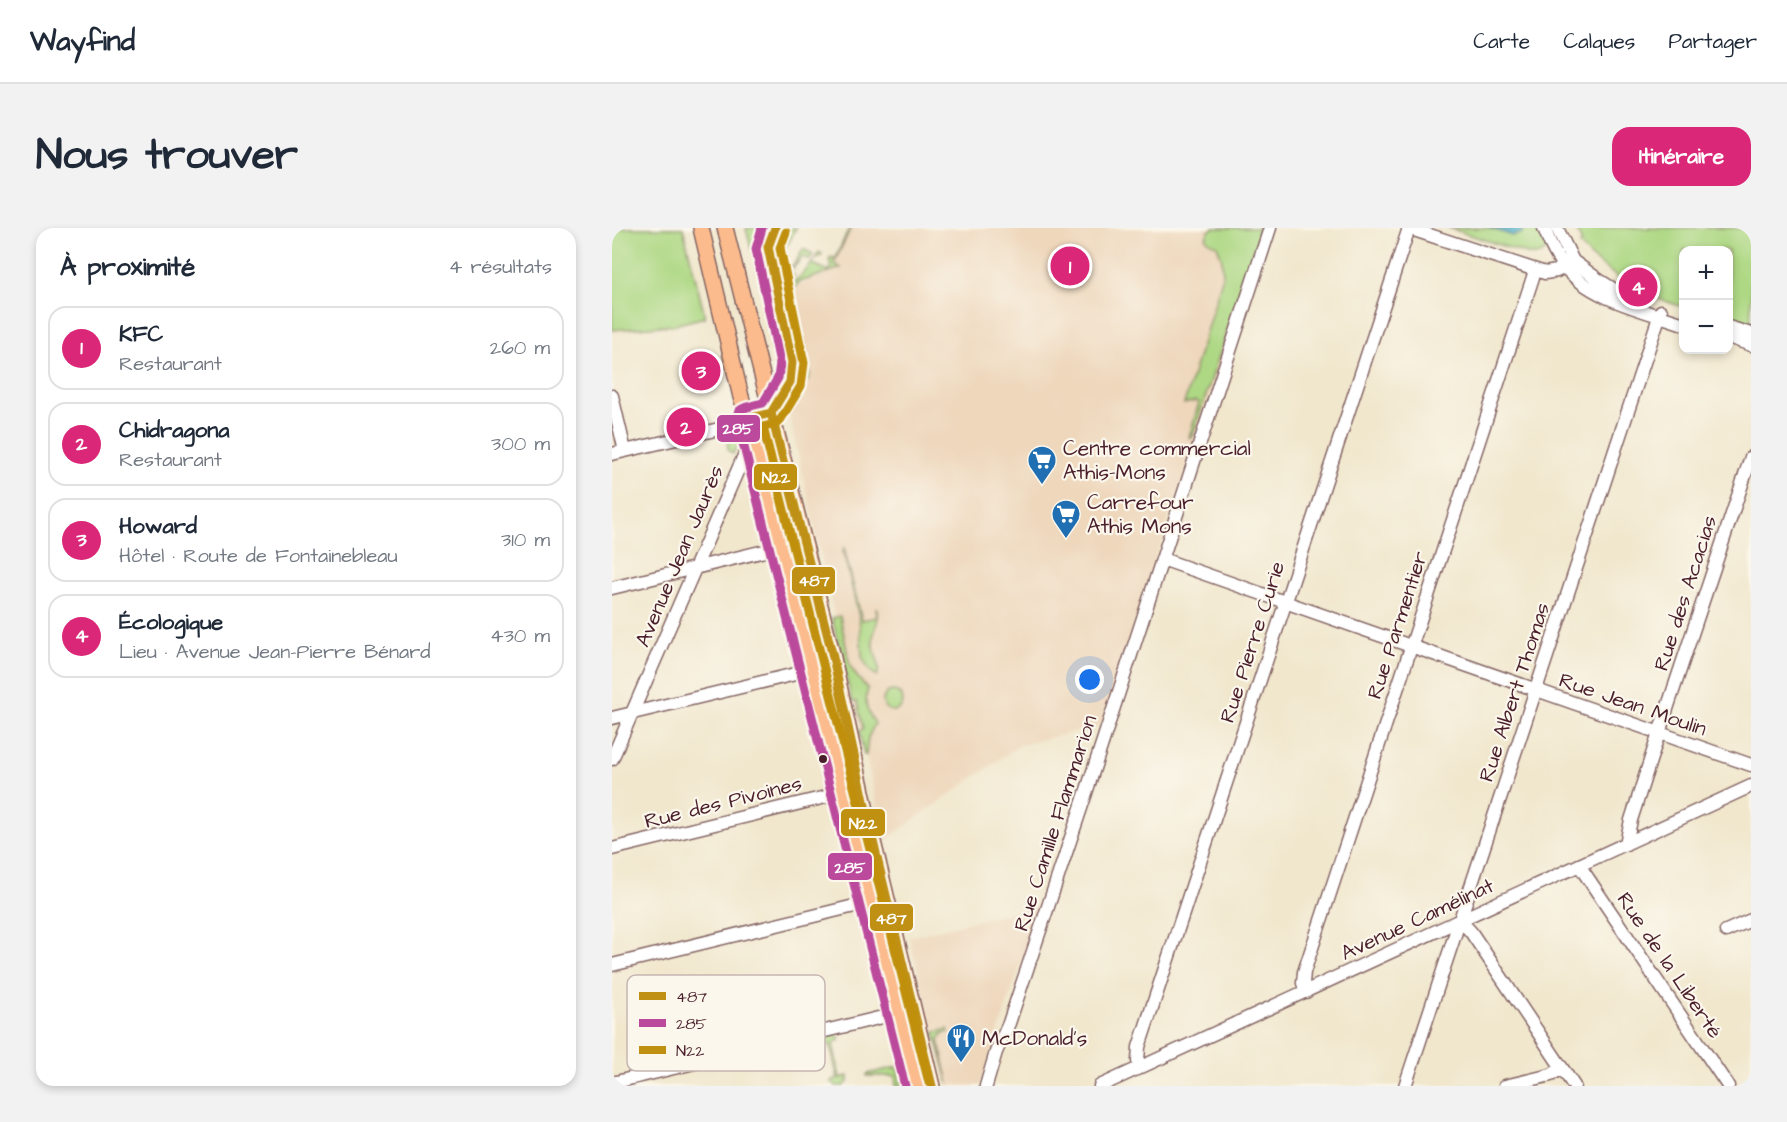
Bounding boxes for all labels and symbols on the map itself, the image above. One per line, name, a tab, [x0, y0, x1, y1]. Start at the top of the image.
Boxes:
pin: 1	[1050, 243, 1090, 288]
pin: 4	[1618, 264, 1658, 310]
pin: 3	[682, 348, 721, 394]
pin: 2	[666, 404, 706, 450]
line badge: 285	[716, 414, 761, 443]
text: 285	[722, 418, 754, 440]
place label: Centre commercial Athis-Mons	[1063, 434, 1251, 487]
supermarket icon: Centre commercial Athis-Mons	[1026, 444, 1058, 486]
street label: Avenue Jean Jaurès	[628, 461, 731, 651]
line badge: N22	[753, 463, 798, 491]
text: N22	[762, 467, 791, 489]
place label: Carrefour Athis Mons	[1087, 488, 1194, 541]
supermarket icon: Carrefour Athis Mons	[1050, 498, 1082, 540]
street label: Rue des Acacias	[1647, 512, 1724, 674]
street label: Rue Parmentier	[1360, 547, 1435, 703]
street label: Rue Pierre Curie	[1213, 558, 1292, 727]
line badge: 487	[791, 566, 836, 595]
text: 487	[798, 570, 830, 592]
street label: Rue Albert Thomas	[1472, 599, 1557, 785]
your location	[1075, 665, 1104, 694]
street label: Rue Jean Moulin	[1555, 666, 1711, 743]
street label: Rue Camille Flammarion	[1007, 711, 1104, 935]
unlabelled marker	[817, 753, 829, 765]
street label: Rue des Pivoines	[641, 769, 805, 836]
line badge: N22	[840, 808, 886, 837]
text: N22	[849, 813, 878, 835]
line badge: 285	[827, 852, 873, 881]
text: 285	[834, 857, 866, 879]
street label: Avenue Camélinat	[1336, 871, 1499, 968]
street label: Rue de la Liberté	[1610, 886, 1729, 1044]
line badge: 487	[869, 903, 914, 932]
text: 487	[875, 908, 907, 930]
legend	[627, 975, 825, 1071]
text: 487	[676, 986, 707, 1008]
text: 285	[676, 1013, 708, 1035]
restaurant icon: McDonald's	[945, 1022, 977, 1064]
place label: McDonald's	[982, 1024, 1087, 1053]
text: N22	[676, 1040, 704, 1062]

